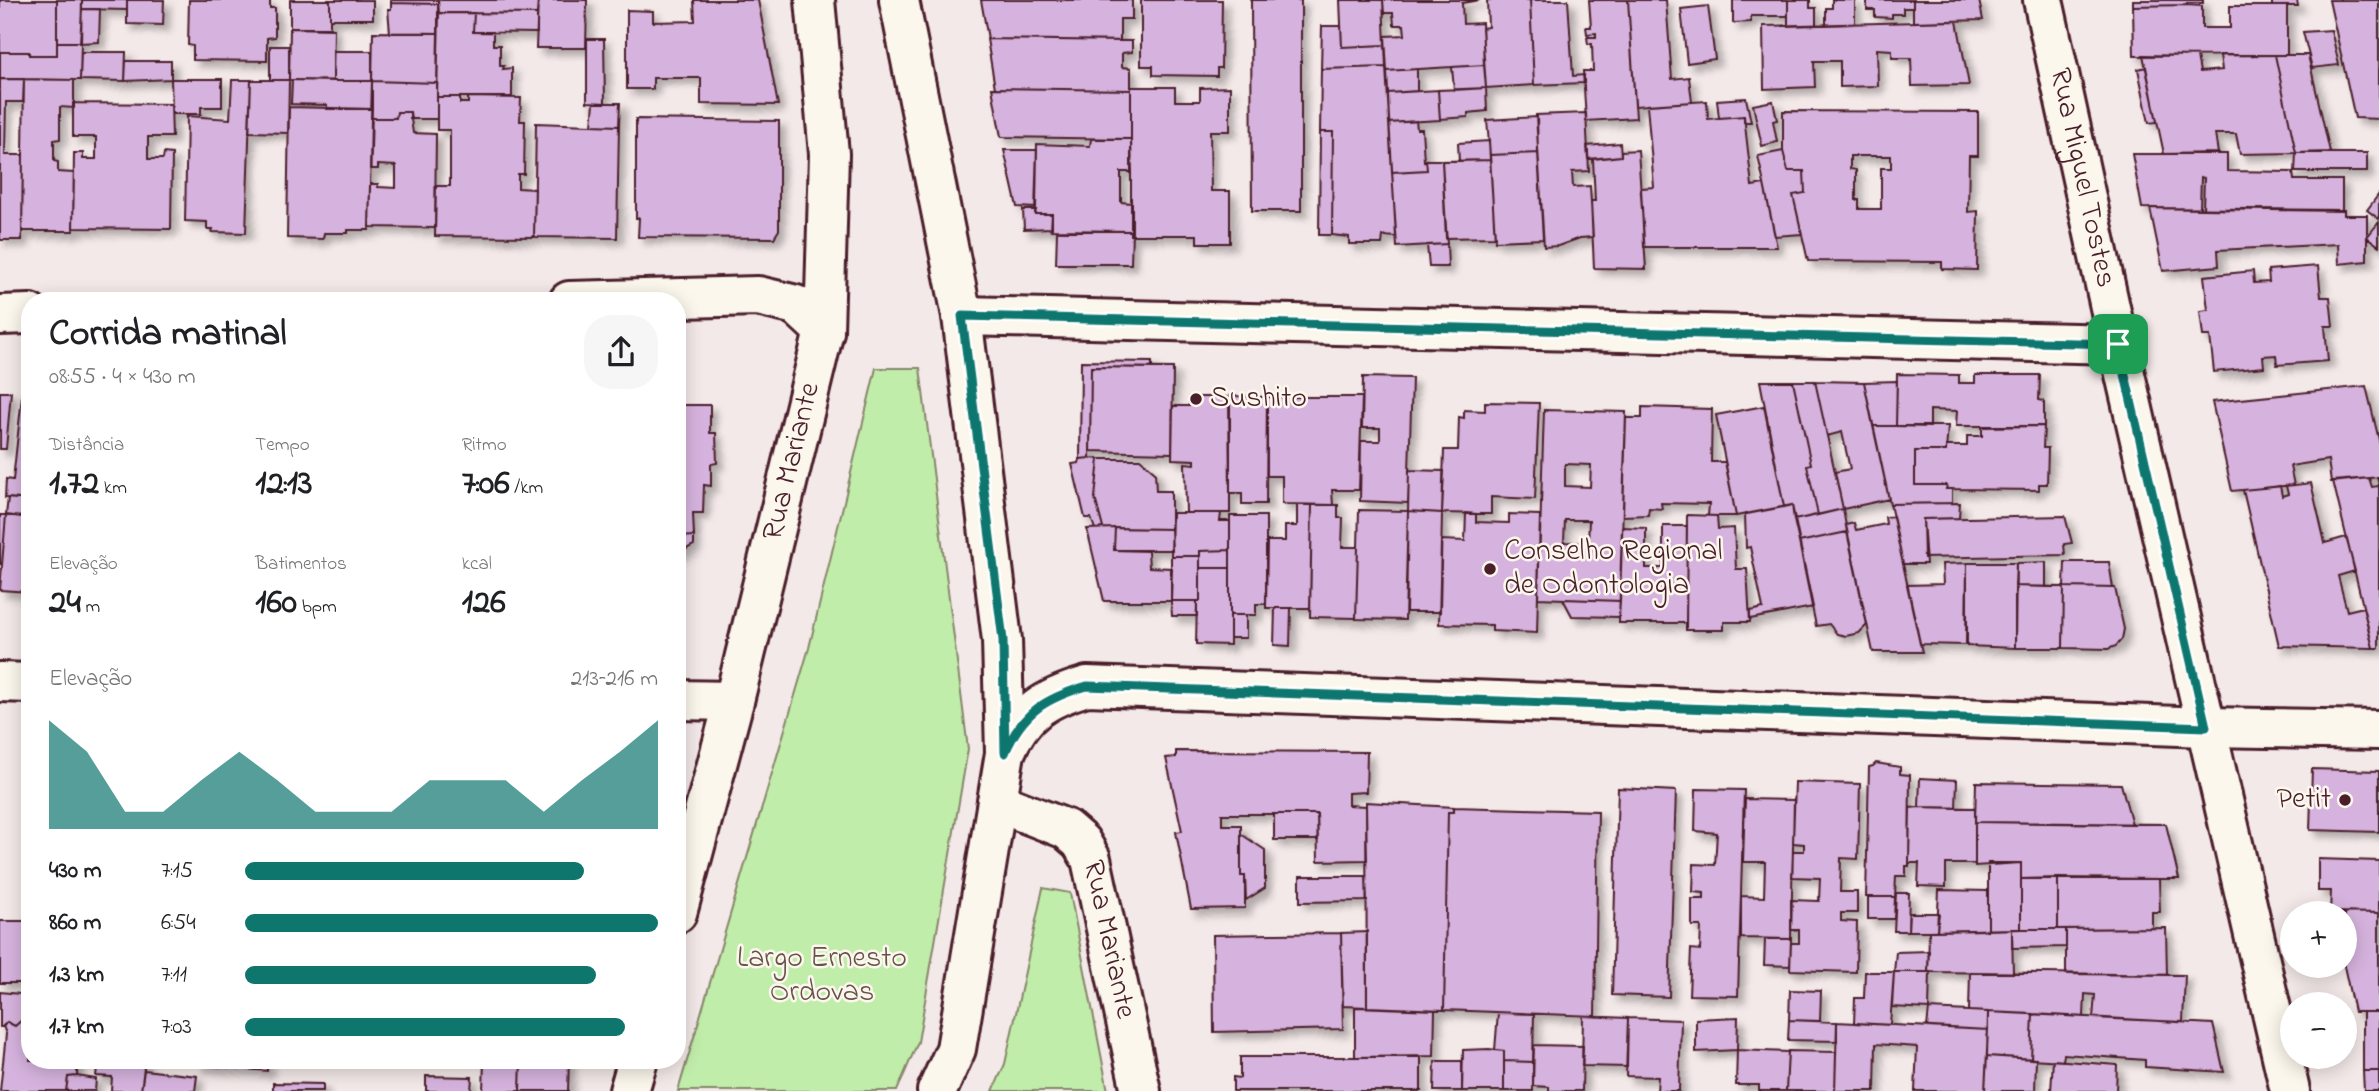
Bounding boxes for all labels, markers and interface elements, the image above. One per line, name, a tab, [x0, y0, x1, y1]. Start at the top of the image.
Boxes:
street label: Rua Miguel Tostes	[2036, 64, 2127, 292]
text: Corrida matinal	[49, 307, 287, 363]
pin	[2088, 314, 2148, 374]
button: share	[584, 315, 658, 389]
icon: arrive	[2099, 325, 2137, 363]
text: 08:55 · 4 × 430 m	[49, 361, 196, 394]
place label: Sushito	[1210, 377, 1307, 421]
street label: Rua Mariante	[752, 378, 833, 545]
marker: Sushito	[1188, 391, 1204, 407]
text: Distância	[49, 432, 124, 459]
text: Tempo	[255, 432, 310, 459]
text: Ritmo	[462, 432, 507, 459]
text: 1.72	[49, 459, 99, 510]
text: 12:13	[255, 459, 312, 510]
text: 7:06	[462, 459, 510, 510]
text: km	[99, 475, 127, 502]
text: /km	[510, 475, 543, 502]
place label: Conselho Regional de Odontologia	[1504, 530, 1723, 608]
text: Elevação	[49, 551, 118, 578]
text: Batimentos	[255, 551, 347, 578]
text: kcal	[462, 551, 492, 578]
marker: Conselho Regional de Odontologia	[1482, 561, 1498, 577]
text: 24	[49, 578, 81, 629]
text: 160	[255, 578, 297, 629]
text: 126	[462, 578, 506, 629]
text: m	[81, 594, 100, 621]
text: bpm	[297, 594, 337, 621]
text: Elevação	[49, 663, 132, 696]
text: 213–216 m	[571, 663, 658, 696]
place label: Petit	[2276, 778, 2331, 822]
marker: Petit	[2337, 792, 2353, 808]
text: 430 m	[49, 855, 102, 888]
text: 7:15	[161, 855, 193, 888]
street label: Rua Mariante	[1070, 856, 1147, 1023]
map controls	[2280, 901, 2357, 1069]
button: +	[2280, 901, 2357, 978]
text: 860 m	[49, 907, 101, 940]
text: 6:54	[161, 907, 196, 940]
park label: Largo Ernesto Ordovas	[737, 937, 907, 1015]
text: 1.3 km	[49, 959, 104, 992]
text: 7:11	[161, 959, 187, 992]
button: −	[2280, 992, 2357, 1069]
text: 1.7 km	[49, 1011, 104, 1044]
text: 7:03	[161, 1011, 192, 1044]

